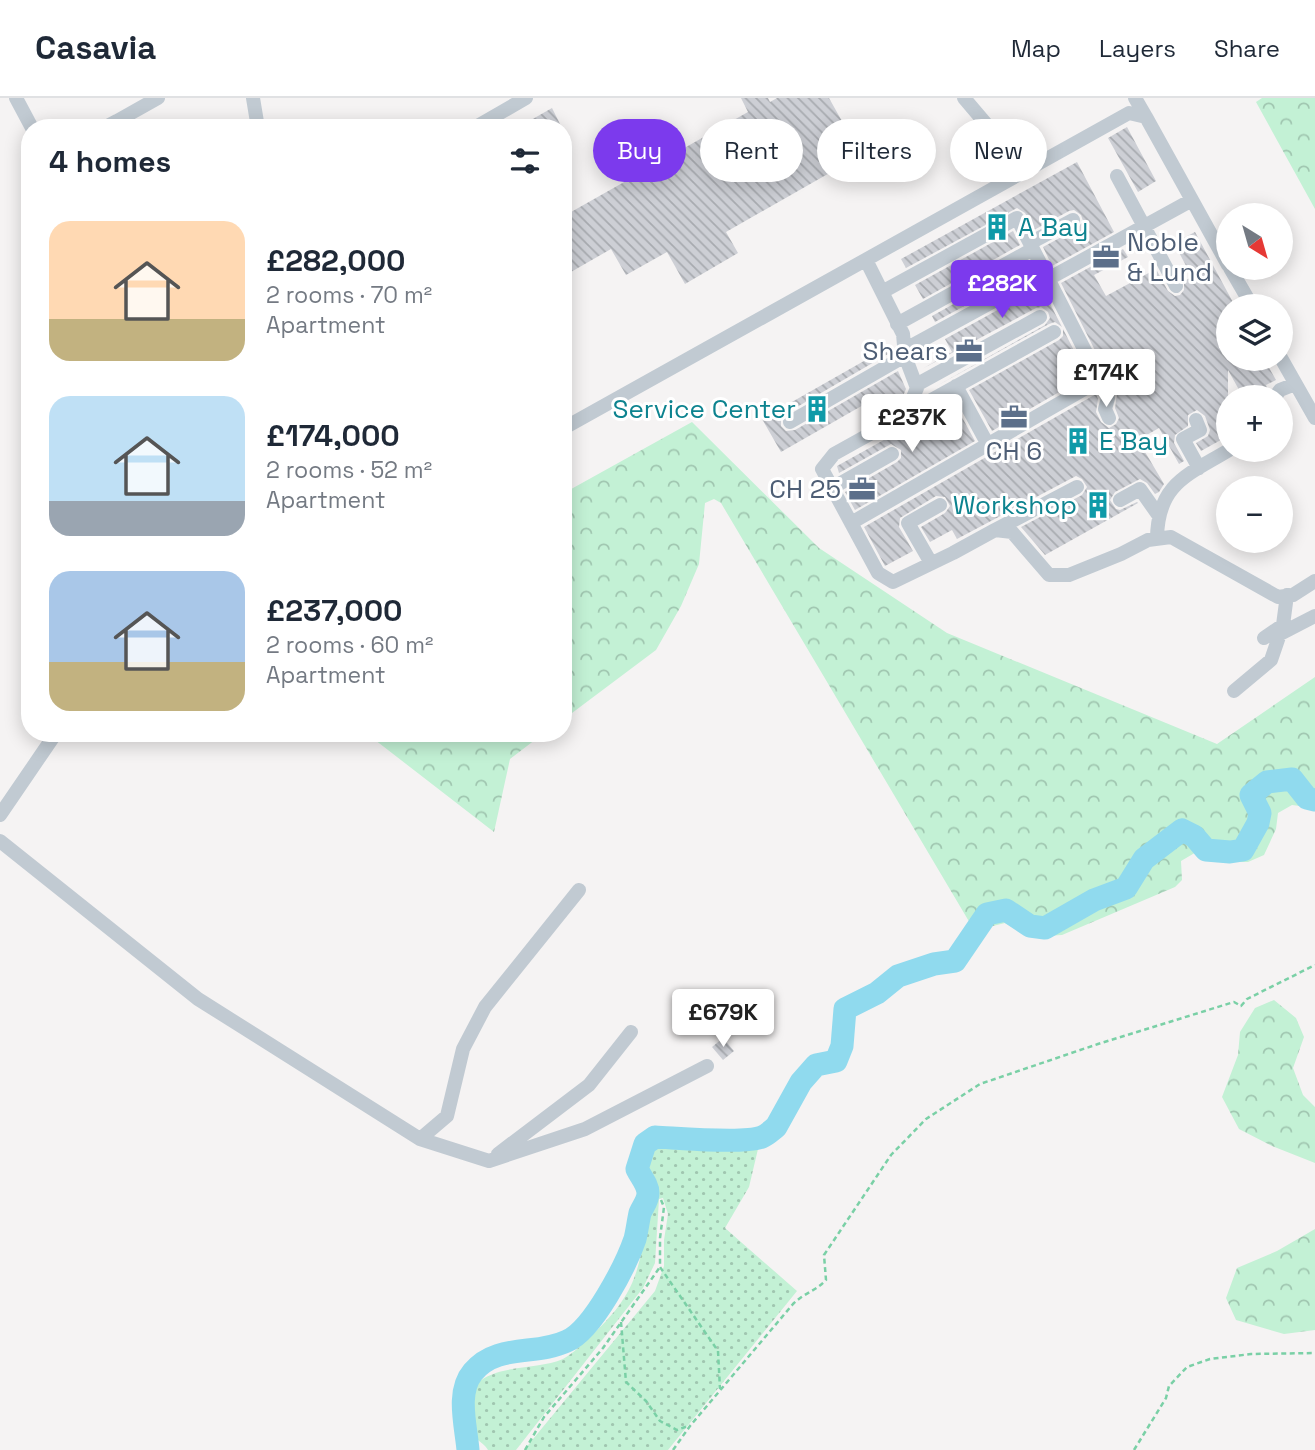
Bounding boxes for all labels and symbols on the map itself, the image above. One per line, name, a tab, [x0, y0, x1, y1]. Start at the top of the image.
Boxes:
north arrow	[1216, 203, 1293, 280]
place label: A Bay	[1018, 210, 1088, 244]
building icon: A Bay	[982, 212, 1012, 242]
place label: Noble & Lund	[1127, 225, 1212, 289]
office icon: Noble & Lund	[1091, 242, 1121, 272]
pin: £282K	[953, 260, 1051, 320]
place label: Shears	[863, 334, 948, 368]
office icon: Shears	[954, 336, 984, 366]
pin: £174K	[1057, 350, 1155, 409]
place label: Service Center	[613, 392, 796, 426]
building icon: Service Center	[802, 394, 832, 424]
pin: £237K	[863, 394, 961, 454]
office icon: CH 6	[999, 402, 1029, 432]
place label: E Bay	[1099, 424, 1168, 458]
building icon: E Bay	[1063, 426, 1093, 456]
place label: CH 6	[986, 434, 1042, 468]
place label: CH 25	[769, 472, 841, 506]
office icon: CH 25	[847, 474, 877, 504]
place label: Workshop	[953, 488, 1077, 522]
building icon: Workshop	[1083, 490, 1113, 520]
pin: £679K	[674, 990, 772, 1049]

